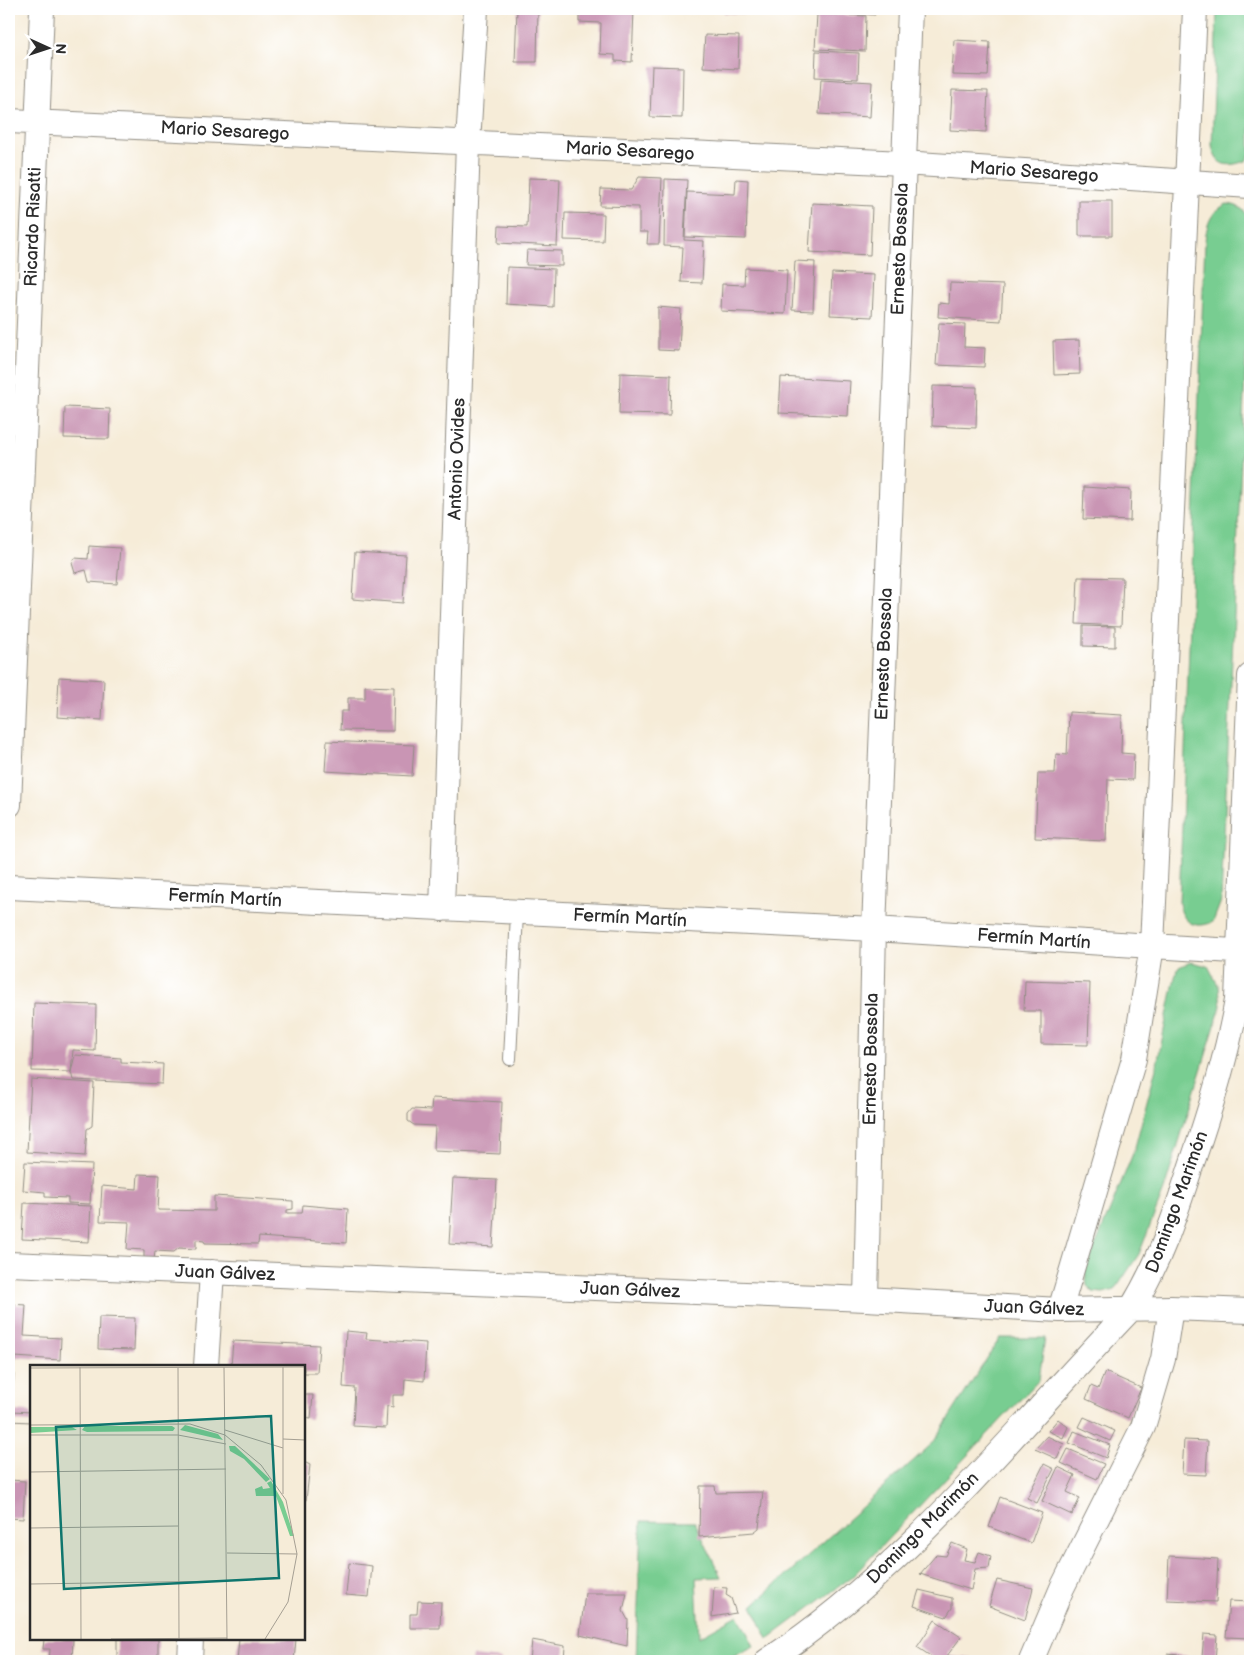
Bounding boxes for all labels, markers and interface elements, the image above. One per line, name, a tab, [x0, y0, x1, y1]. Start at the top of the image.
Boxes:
north arrow	[22, 22, 72, 72]
text: N	[52, 43, 69, 54]
street label: Mario Sesarego	[160, 117, 290, 145]
street label: Mario Sesarego	[565, 137, 695, 165]
street label: Mario Sesarego	[969, 157, 1099, 187]
street label: Ricardo Risatti	[20, 167, 46, 287]
street label: Ernesto Bossola	[887, 182, 913, 316]
street label: Antonio Ovides	[444, 397, 470, 520]
street label: Ernesto Bossola	[871, 587, 897, 721]
street label: Fermín Martín	[168, 885, 282, 911]
street label: Fermín Martín	[573, 905, 687, 931]
street label: Fermín Martín	[976, 925, 1092, 953]
street label: Ernesto Bossola	[859, 992, 883, 1126]
street label: Domingo Marimón	[1142, 1128, 1212, 1276]
street label: Juan Gálvez	[175, 1261, 276, 1285]
street label: Juan Gálvez	[580, 1278, 681, 1302]
street label: Juan Gálvez	[984, 1296, 1085, 1320]
inset map	[30, 1365, 305, 1640]
street label: Domingo Marimón	[863, 1468, 983, 1588]

